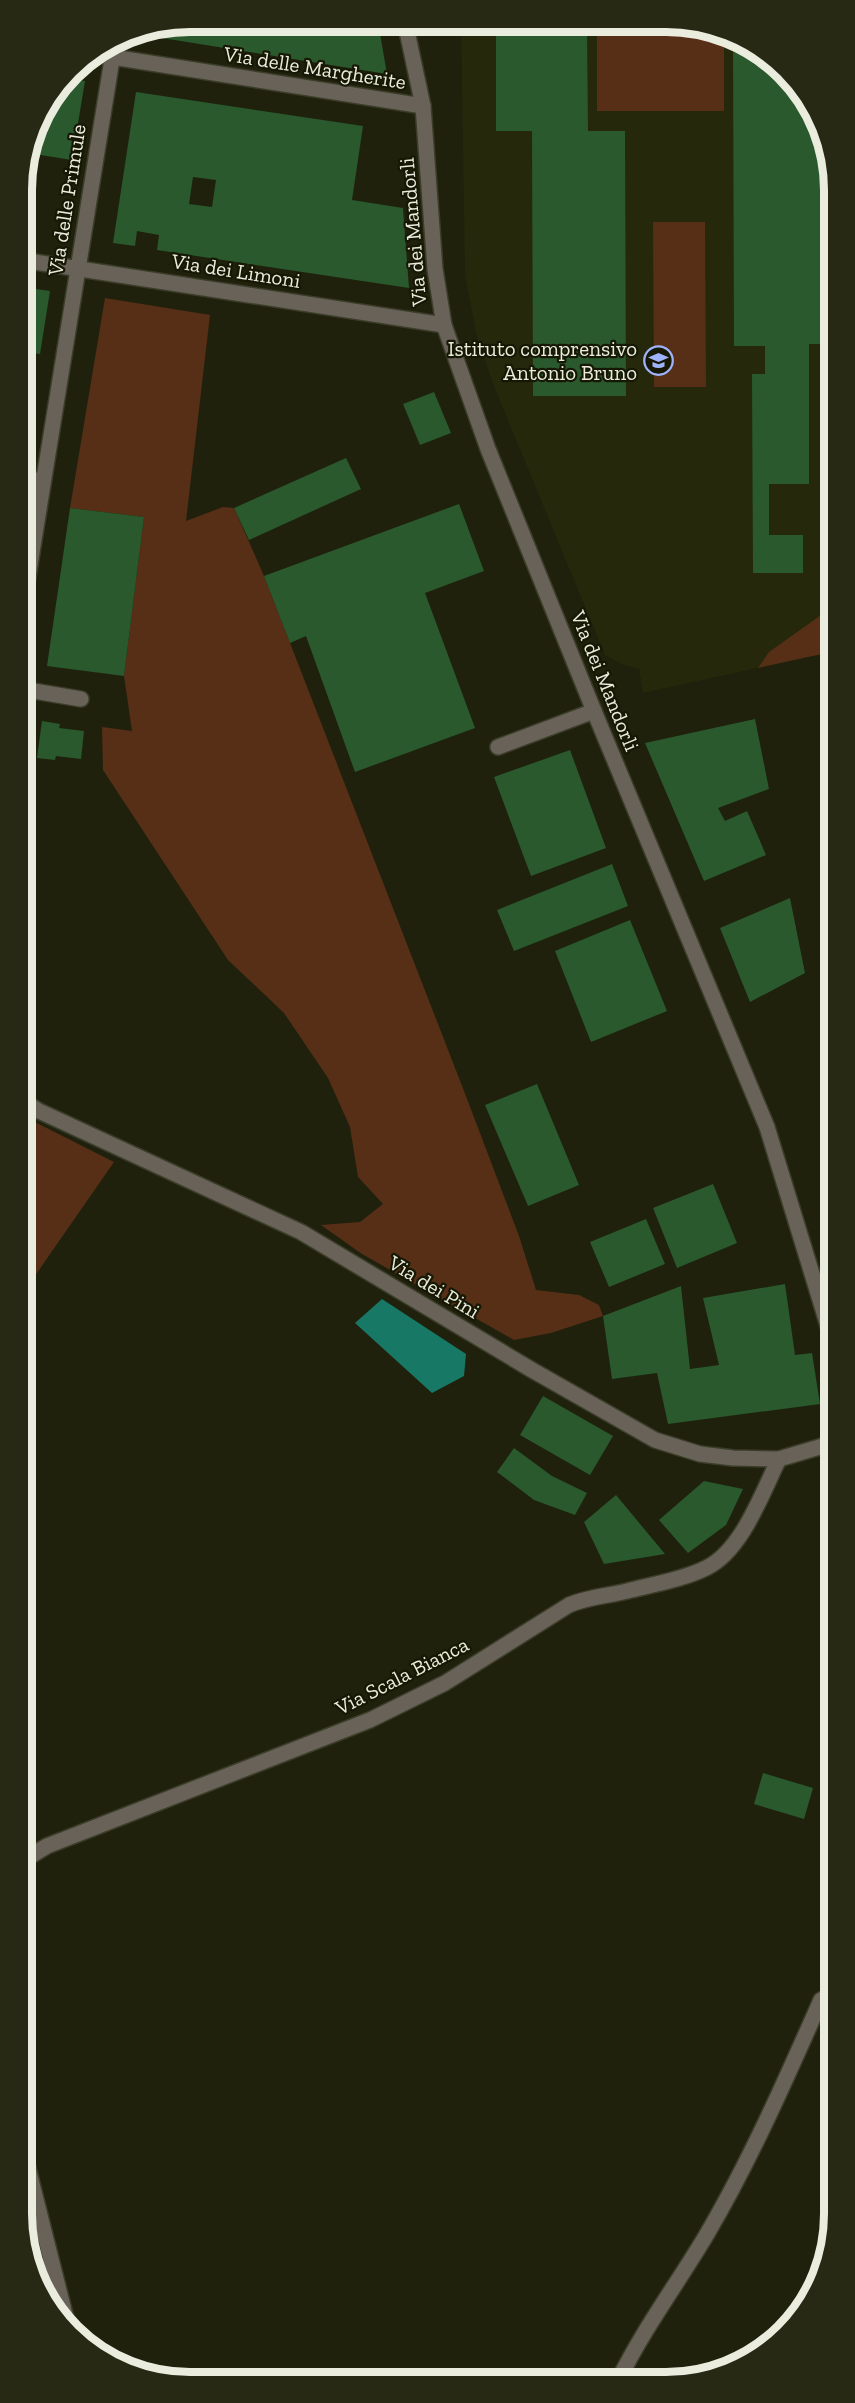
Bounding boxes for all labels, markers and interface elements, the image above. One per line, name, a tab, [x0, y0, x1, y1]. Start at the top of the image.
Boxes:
street label: Via delle Margherite	[221, 41, 408, 94]
street label: Via delle Primule	[42, 122, 91, 279]
street label: Via dei Mandorli	[394, 157, 432, 308]
street label: Via dei Limoni	[169, 248, 302, 293]
place label: Istituto comprensivo Antonio Bruno	[448, 336, 637, 385]
school or university icon: Istituto comprensivo Antonio Bruno	[642, 345, 674, 377]
street label: Via dei Mandorli	[566, 606, 645, 755]
street label: Via dei Pini	[383, 1249, 484, 1324]
street label: Via Scala Bianca	[330, 1631, 473, 1720]

